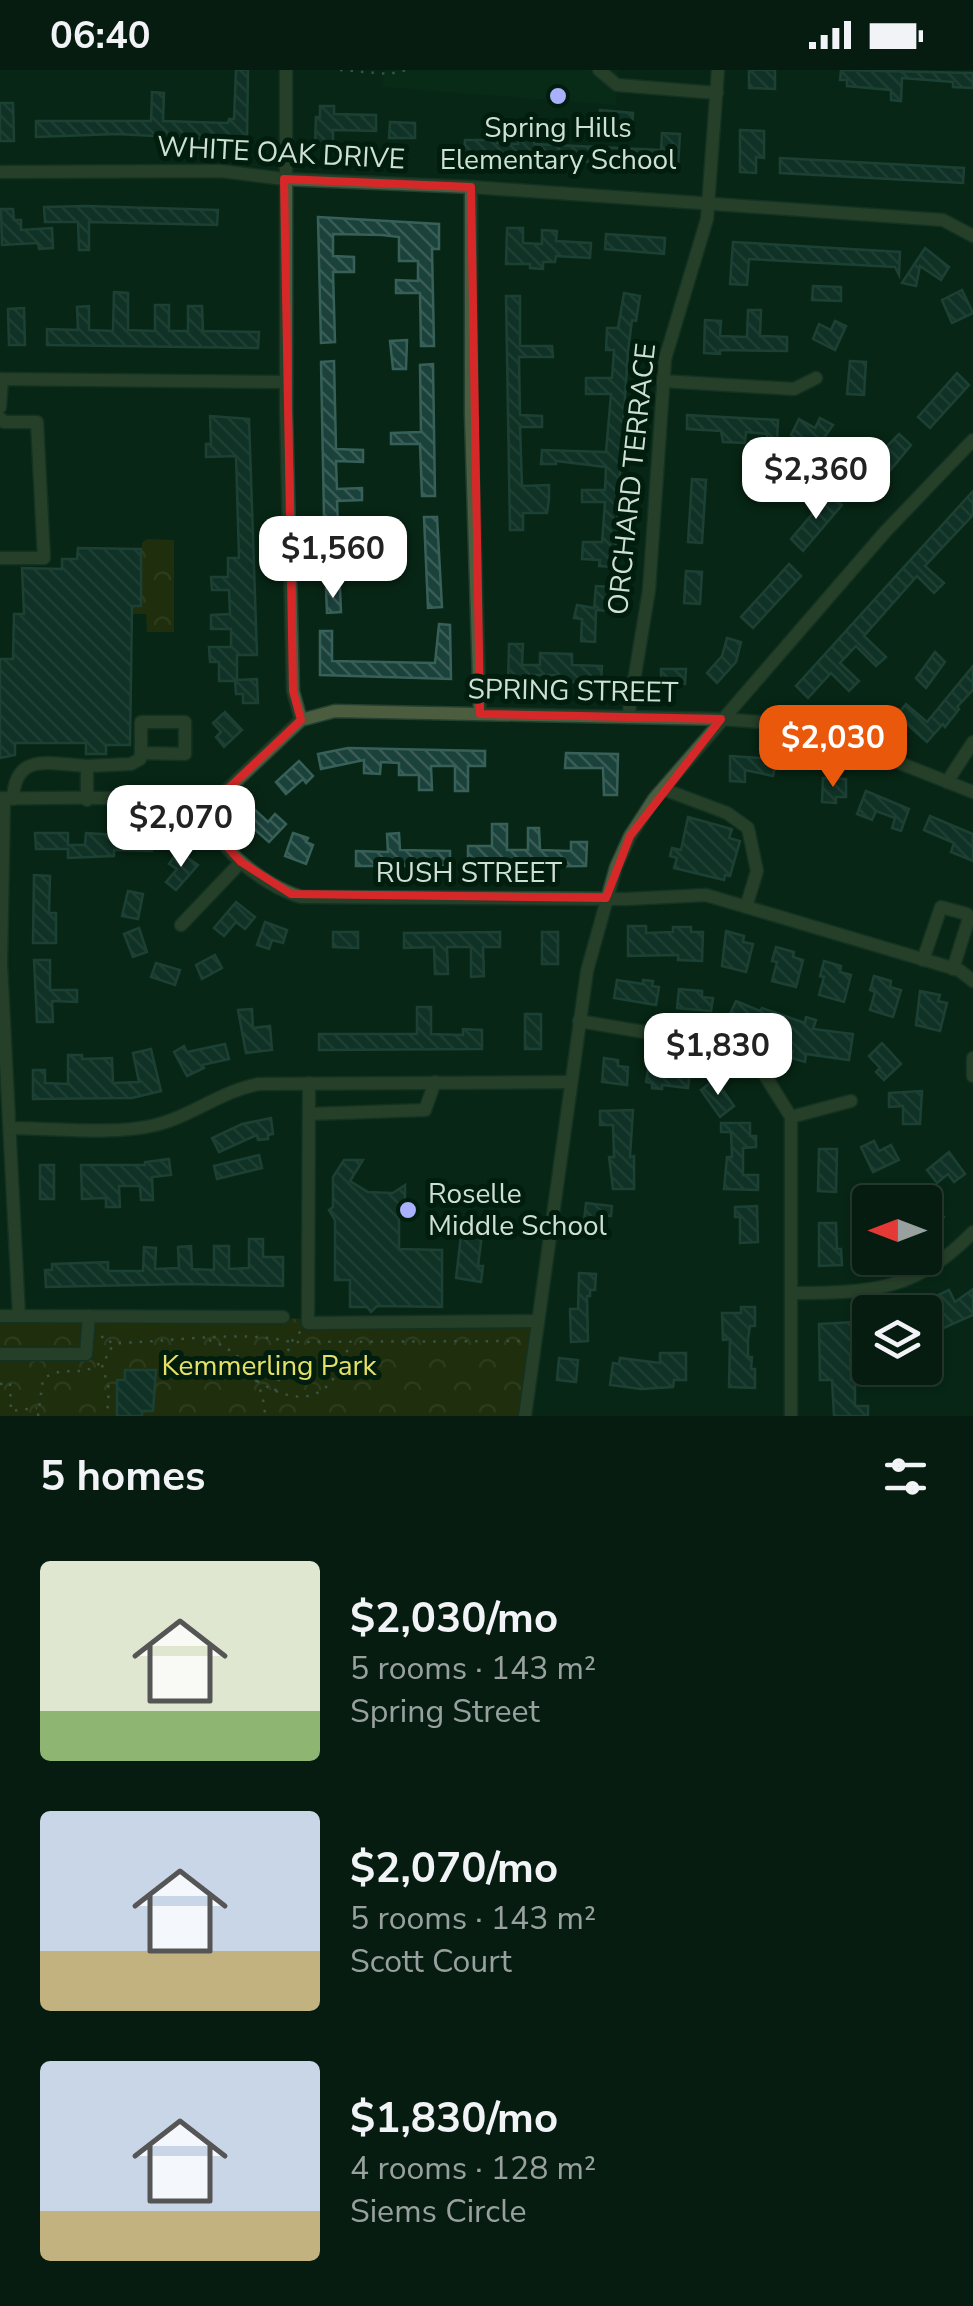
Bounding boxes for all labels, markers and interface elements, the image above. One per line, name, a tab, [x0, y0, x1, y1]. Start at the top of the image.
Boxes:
text: 06:40	[50, 10, 151, 61]
marker: Spring Hills Elementary School	[547, 85, 569, 107]
place label: Spring Hills Elementary School	[440, 109, 677, 179]
street label: WHITE OAK DRIVE	[156, 128, 406, 178]
street label: ORCHARD TERRACE	[599, 341, 665, 617]
pin: $2,360	[735, 437, 897, 522]
text: $2,360	[764, 448, 868, 491]
pin: $1,560	[252, 516, 414, 601]
text: $1,560	[281, 527, 385, 570]
street label: SPRING STREET	[467, 670, 679, 712]
pin: $2,030	[752, 705, 914, 790]
text: $2,030	[781, 716, 885, 759]
pin: $2,070	[100, 785, 262, 870]
text: $2,070	[129, 796, 233, 839]
street label: RUSH STREET	[376, 854, 562, 892]
pin: $1,830	[637, 1013, 799, 1098]
text: $1,830	[666, 1024, 770, 1067]
place label: Roselle Middle School	[428, 1175, 608, 1245]
north arrow	[852, 1185, 942, 1275]
map controls	[852, 1185, 942, 1385]
marker: Roselle Middle School	[397, 1199, 419, 1221]
button: layers	[852, 1295, 942, 1385]
park label: Kemmerling Park	[161, 1347, 378, 1385]
text: 5 homes	[40, 1448, 205, 1505]
icon: filters	[878, 1449, 933, 1504]
text: $2,030/mo	[350, 1590, 558, 1647]
icon: home	[120, 1601, 240, 1721]
text: 5 rooms · 143 m²	[350, 1647, 596, 1690]
text: Spring Street	[350, 1690, 540, 1733]
text: $2,070/mo	[350, 1840, 558, 1897]
icon: home	[120, 1851, 240, 1971]
text: 5 rooms · 143 m²	[350, 1897, 596, 1940]
text: Scott Court	[350, 1940, 512, 1983]
text: $1,830/mo	[350, 2090, 558, 2147]
icon: home	[120, 2101, 240, 2221]
text: 4 rooms · 128 m²	[350, 2147, 596, 2190]
text: Siems Circle	[350, 2190, 527, 2233]

